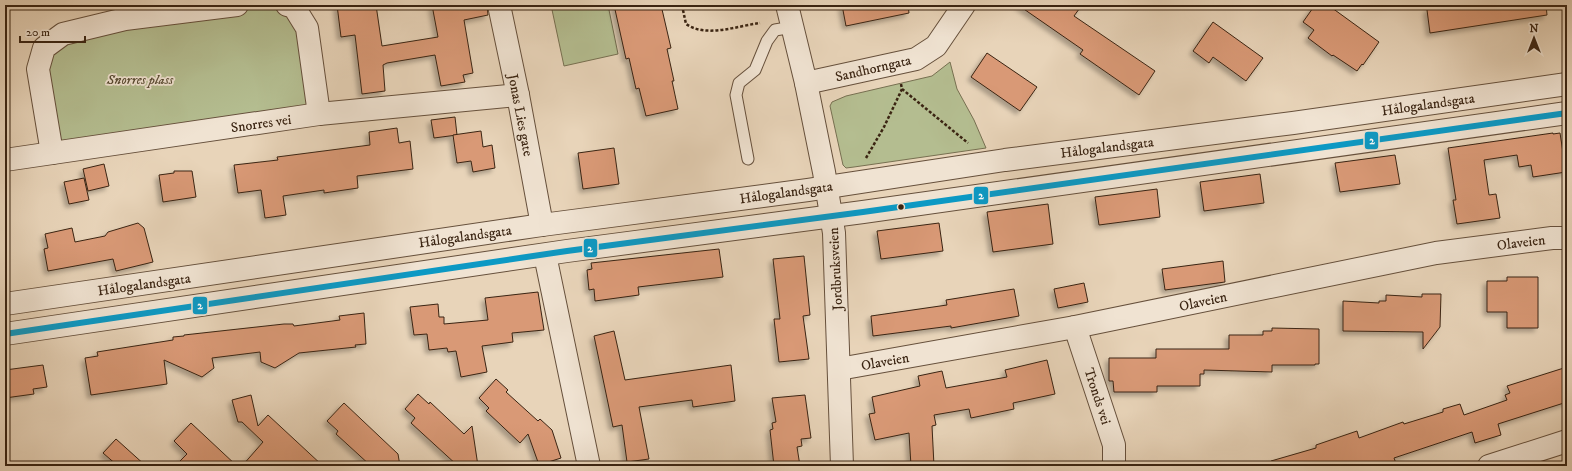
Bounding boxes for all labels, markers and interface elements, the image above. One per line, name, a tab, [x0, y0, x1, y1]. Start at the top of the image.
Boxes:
scale bar	[20, 18, 85, 44]
north arrow	[1514, 18, 1554, 58]
text: N	[1529, 22, 1539, 36]
text: 20 m	[26, 25, 50, 40]
street label: Sandhorngata	[834, 51, 913, 86]
park label: Snorres plass	[106, 71, 174, 89]
street label: Jonas Lies gate	[503, 71, 537, 158]
street label: Hålogalandsgata	[1380, 90, 1476, 120]
street label: Snorres vei	[230, 111, 293, 137]
line badge: 2	[1364, 131, 1379, 150]
street label: Hålogalandsgata	[1060, 133, 1155, 163]
text: 2	[1369, 134, 1375, 148]
street label: Hålogalandsgata	[738, 178, 834, 208]
line badge: 2	[973, 186, 989, 205]
text: 2	[978, 189, 984, 203]
unlabelled marker	[896, 202, 906, 212]
street label: Hålogalandsgata	[417, 222, 513, 252]
street label: Jordbruksveien	[825, 226, 847, 313]
street label: Olaveien	[1496, 231, 1547, 255]
line badge: 2	[583, 238, 598, 258]
text: 2	[587, 242, 593, 256]
street label: Hålogalandsgata	[96, 270, 192, 300]
street label: Olaveien	[1178, 288, 1229, 316]
line badge: 2	[192, 296, 208, 315]
text: 2	[197, 299, 203, 313]
street label: Olaveien	[860, 349, 911, 375]
street label: Tronds vei	[1079, 366, 1115, 427]

